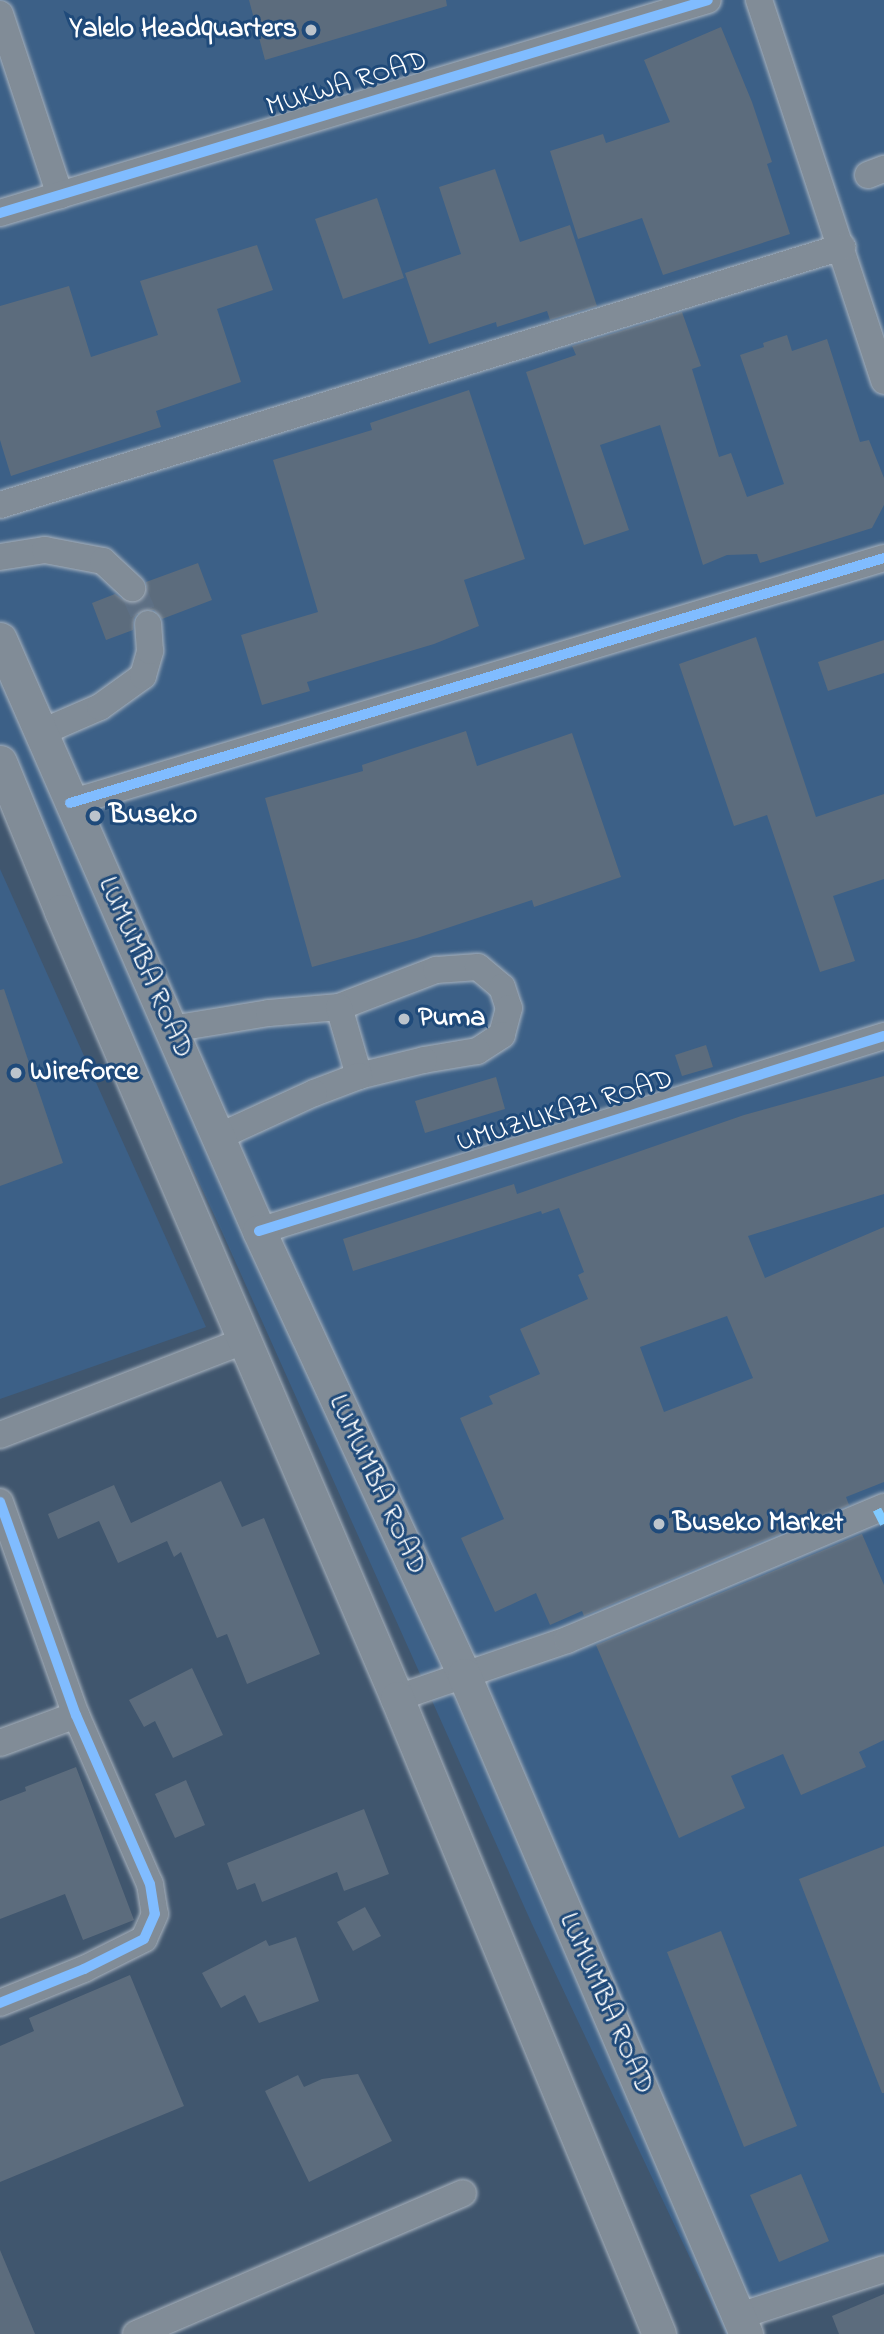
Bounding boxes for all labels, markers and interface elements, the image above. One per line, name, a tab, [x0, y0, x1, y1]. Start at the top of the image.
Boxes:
place label: Yalelo Headquarters	[70, 13, 297, 47]
marker: Yalelo Headquarters	[303, 22, 319, 38]
street label: MUKWA ROAD	[263, 45, 431, 125]
place label: Buseko	[109, 799, 197, 833]
marker: Buseko	[87, 808, 103, 824]
street label: LUMUMBA ROAD	[89, 872, 199, 1064]
place label: Puma	[418, 1002, 485, 1036]
marker: Puma	[396, 1011, 412, 1027]
place label: Wireforce	[30, 1056, 139, 1090]
street label: UMUZILIKAZI ROAD	[453, 1063, 677, 1161]
marker: Wireforce	[8, 1065, 24, 1081]
street label: LUMUMBA ROAD	[320, 1390, 432, 1580]
place label: Buseko Market	[673, 1507, 843, 1541]
marker: Buseko Market	[651, 1516, 667, 1532]
street label: LUMUMBA ROAD	[550, 1908, 660, 2100]

